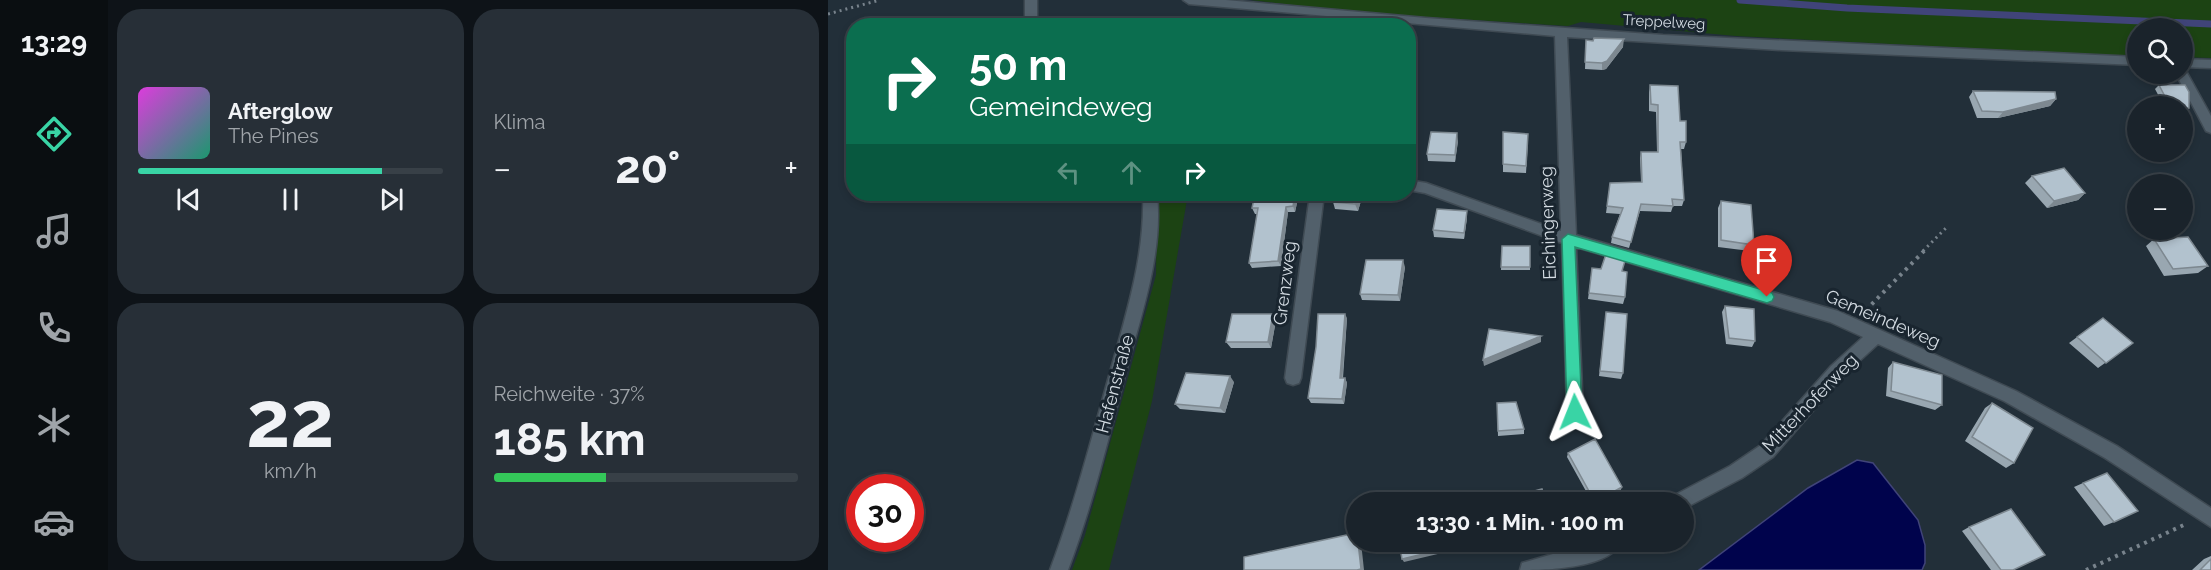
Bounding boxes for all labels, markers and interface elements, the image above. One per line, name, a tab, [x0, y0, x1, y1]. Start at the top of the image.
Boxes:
street label: Treppelweg	[1622, 11, 1706, 33]
map controls	[2127, 18, 2193, 240]
button: search	[2127, 18, 2193, 84]
text: 13:29	[21, 27, 87, 58]
text: 50 m	[969, 41, 1067, 90]
icon: right	[870, 42, 948, 120]
text: Gemeindeweg	[969, 91, 1153, 122]
button: +	[2127, 96, 2193, 162]
text: Afterglow	[228, 98, 333, 124]
text: Klima	[494, 110, 545, 134]
icon: directions	[33, 113, 75, 155]
text: The Pines	[228, 124, 319, 148]
text: 20°	[615, 141, 680, 194]
text: −	[494, 149, 511, 188]
text: +	[784, 149, 798, 188]
icon: left	[1052, 156, 1085, 189]
icon: ahead	[1115, 156, 1148, 189]
icon: right	[1178, 156, 1211, 189]
street label: Eichingerweg	[1535, 166, 1560, 280]
button: −	[2127, 174, 2193, 240]
icon: previous	[172, 183, 205, 216]
icon: pause	[274, 183, 307, 216]
icon: next	[375, 183, 408, 216]
icon: music	[33, 210, 75, 252]
pin	[1741, 235, 1792, 297]
street label: Grenzweg	[1269, 240, 1300, 326]
icon: arrive	[1750, 244, 1783, 277]
street label: Gemeindeweg	[1823, 285, 1944, 352]
icon: phone	[33, 307, 75, 349]
street label: Hafenstraße	[1091, 332, 1138, 435]
street label: Mitterhoferweg	[1758, 349, 1862, 456]
text: 22	[246, 374, 334, 465]
position arrow	[1543, 380, 1607, 444]
text: Reichweite · 37%	[494, 382, 645, 406]
icon: climate	[33, 404, 75, 446]
text: 185 km	[494, 413, 646, 466]
text: km/h	[264, 459, 317, 483]
speed limit sign: 30	[846, 474, 924, 552]
icon: car	[33, 501, 75, 543]
text: 13:30 · 1 Min. · 100 m	[1416, 509, 1624, 535]

